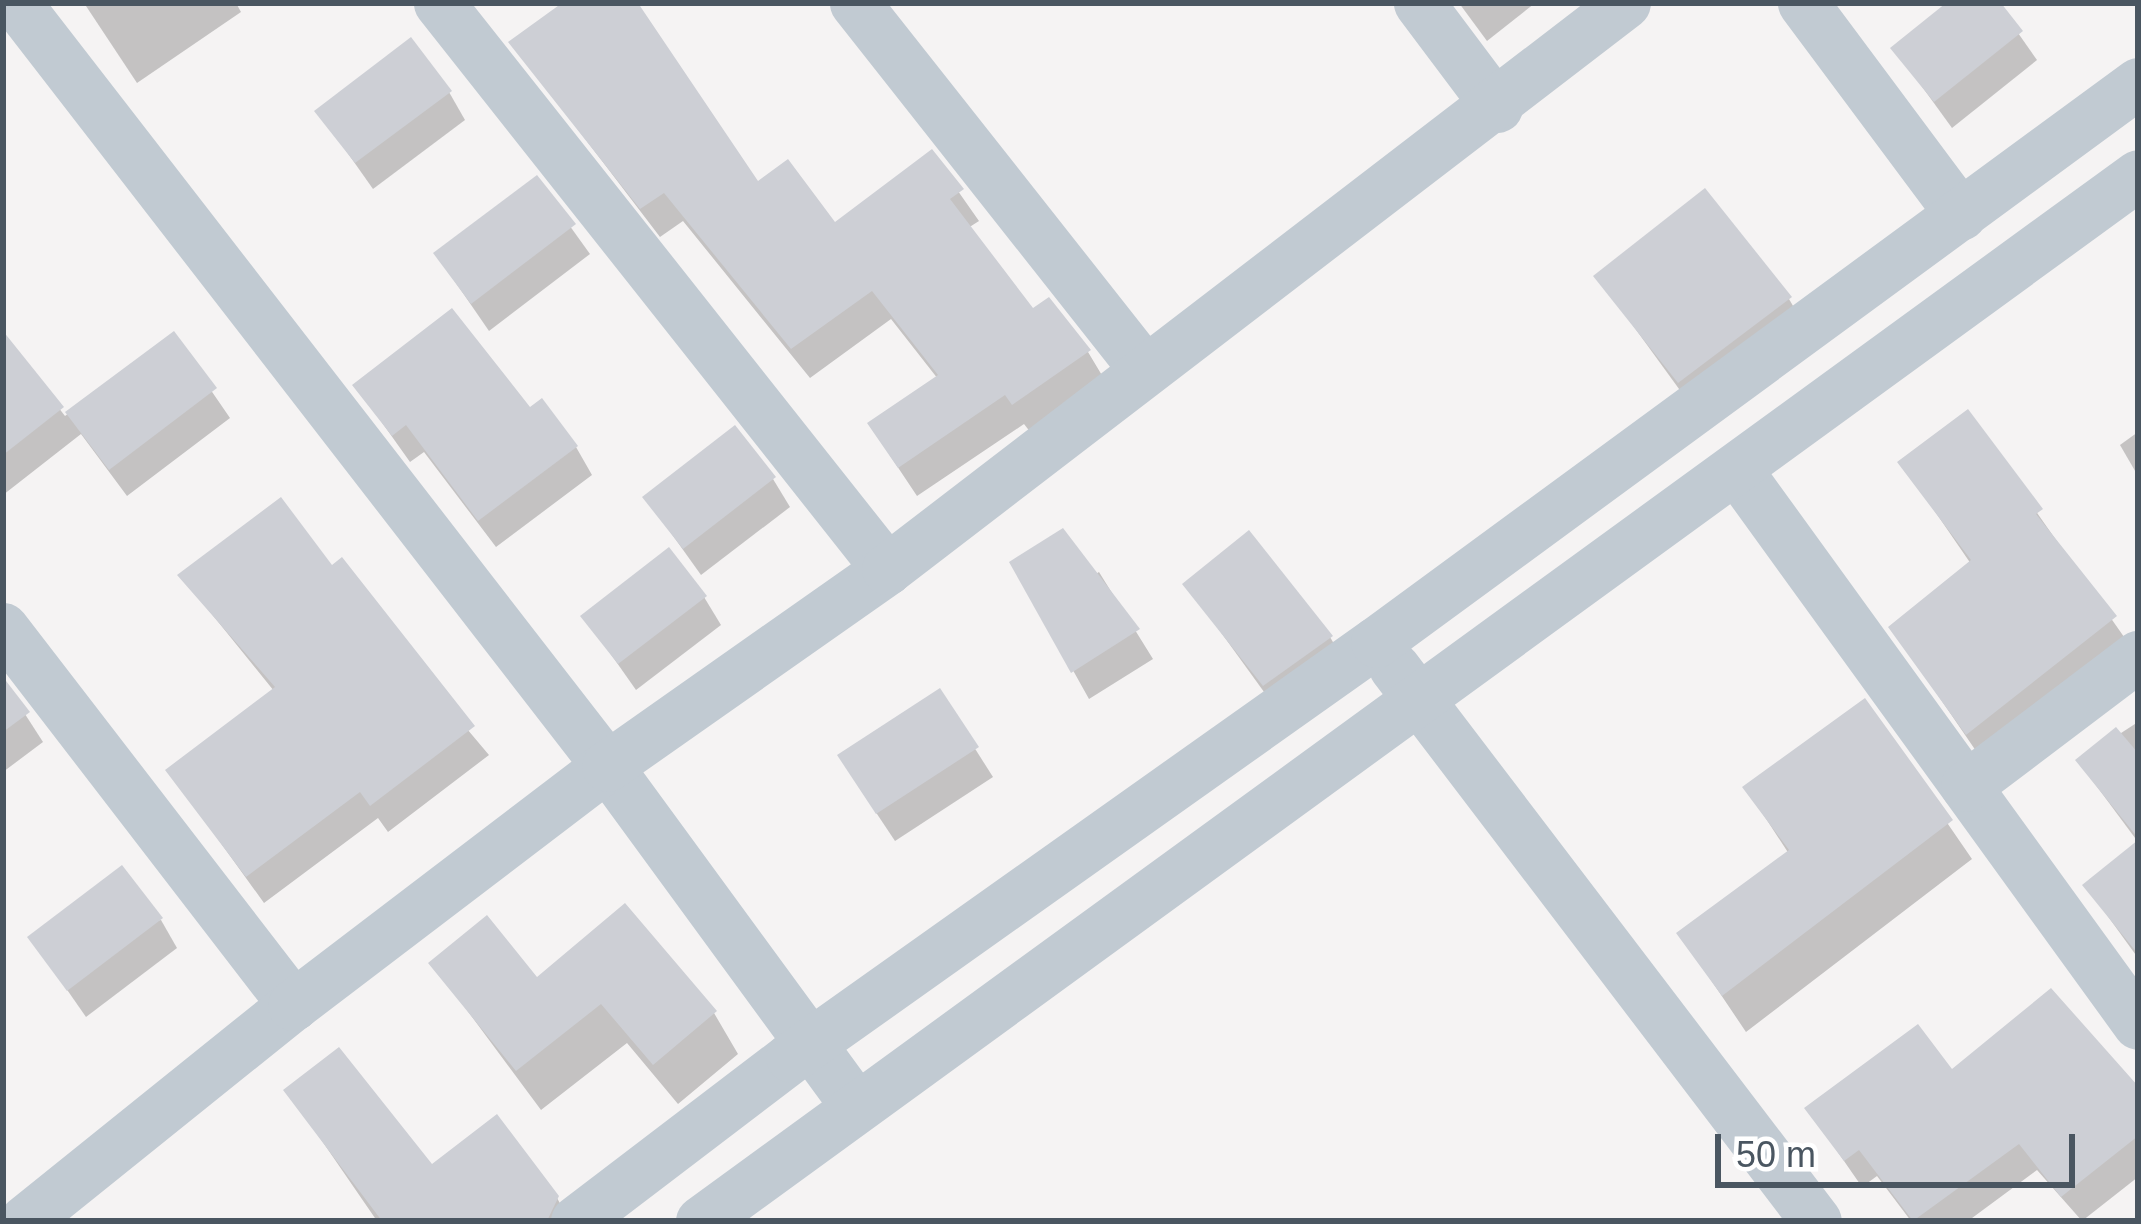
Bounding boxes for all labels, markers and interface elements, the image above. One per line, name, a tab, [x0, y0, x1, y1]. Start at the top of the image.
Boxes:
scale bar	[1721, 1110, 2081, 1184]
text: 50 m	[1736, 1134, 1816, 1175]

